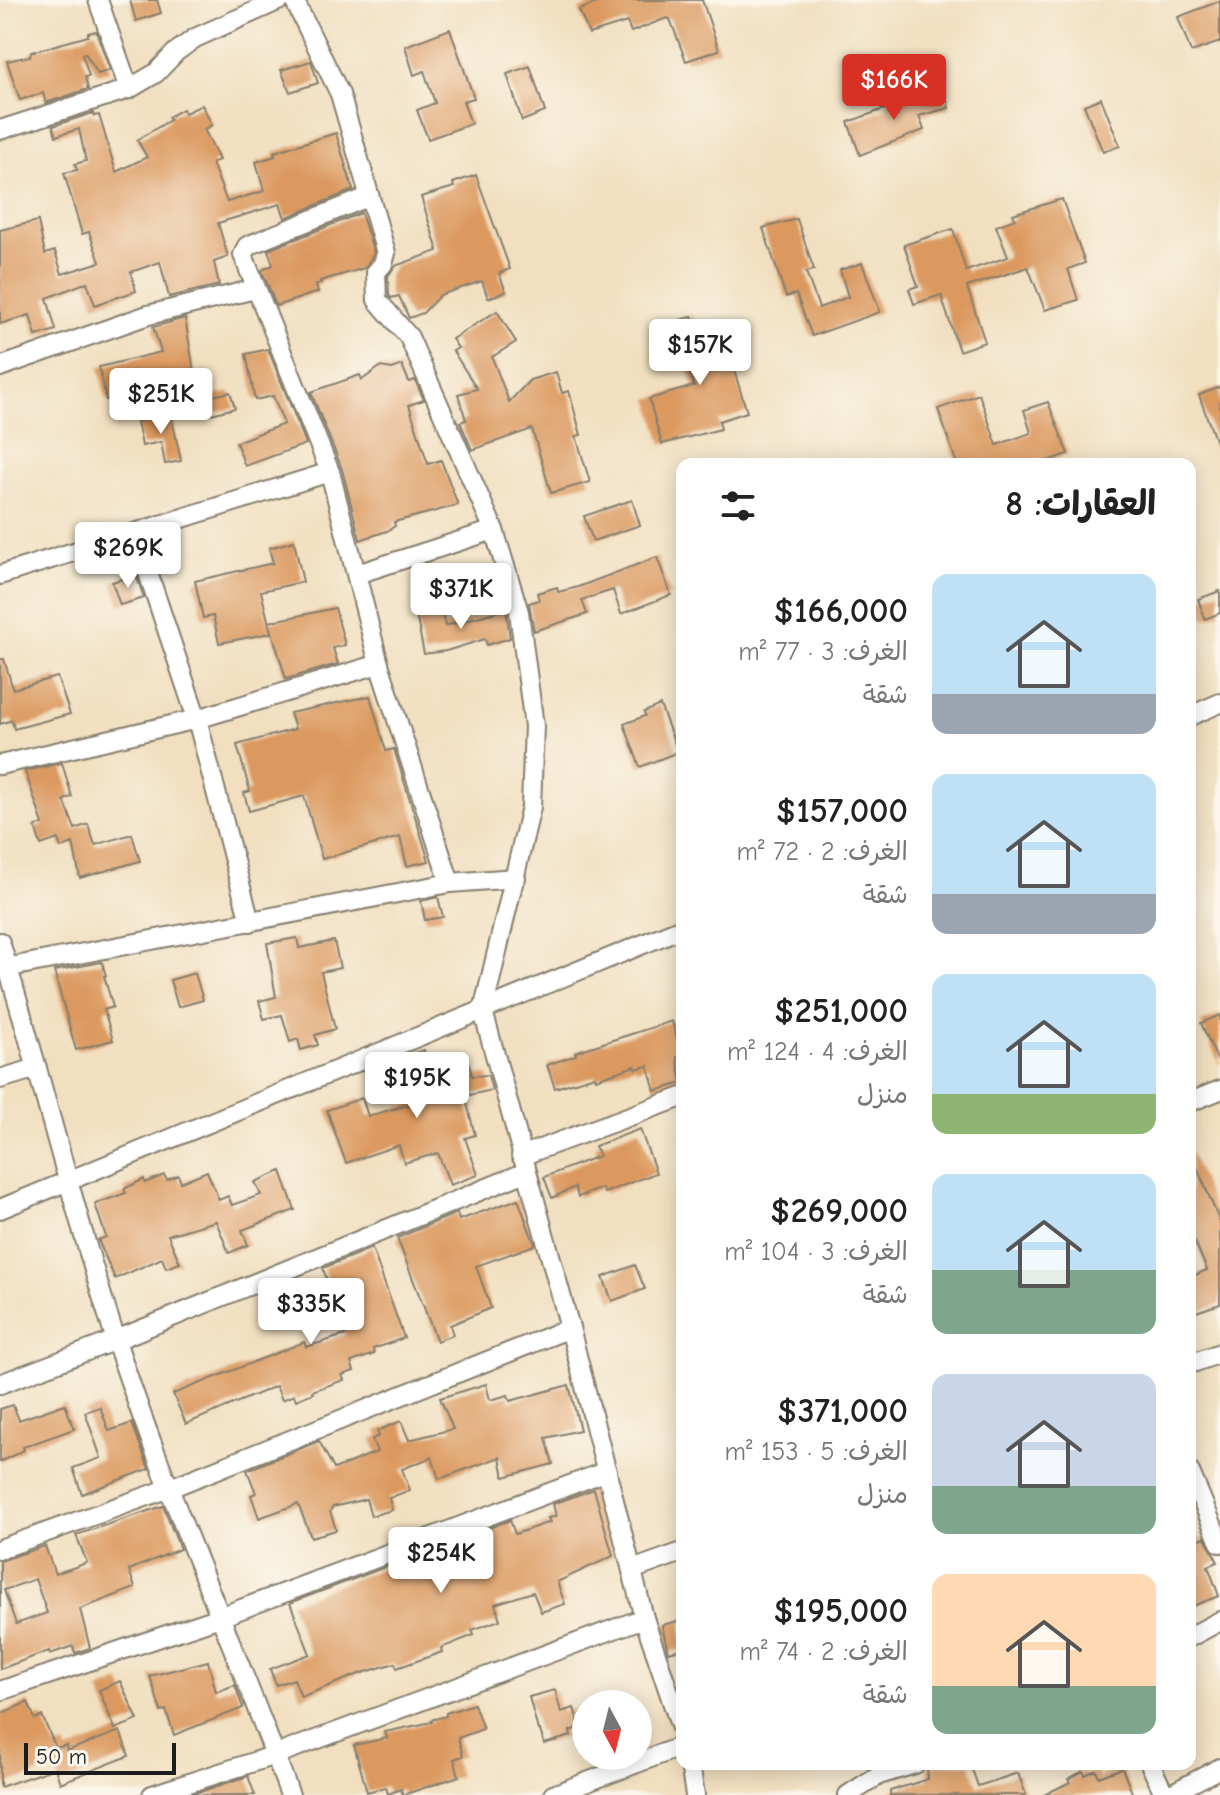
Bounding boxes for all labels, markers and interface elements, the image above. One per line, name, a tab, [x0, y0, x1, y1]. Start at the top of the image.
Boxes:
pin: $166K	[838, 54, 950, 122]
text: $166K	[860, 65, 928, 95]
pin: $157K	[644, 319, 756, 387]
text: $157K	[667, 330, 733, 360]
pin: $251K	[105, 368, 217, 436]
text: $251K	[127, 379, 195, 409]
icon: filters	[716, 484, 760, 528]
text: العقارات: 8	[1006, 484, 1156, 524]
pin: $269K	[72, 522, 184, 590]
text: $269K	[93, 533, 163, 563]
pin: $371K	[405, 563, 517, 631]
text: $371K	[428, 574, 494, 604]
text: $166,000	[774, 591, 908, 631]
icon: home	[996, 606, 1092, 702]
text: الغرف: 3 · 77 m²	[738, 637, 908, 667]
text: شقة	[863, 680, 908, 710]
text: $157,000	[776, 791, 908, 831]
icon: home	[996, 806, 1092, 902]
text: الغرف: 2 · 72 m²	[737, 837, 908, 867]
text: شقة	[863, 880, 908, 910]
text: $251,000	[774, 991, 908, 1031]
icon: home	[996, 1006, 1092, 1102]
text: الغرف: 4 · 124 m²	[727, 1037, 908, 1067]
pin: $195K	[361, 1052, 473, 1120]
text: $195K	[383, 1063, 451, 1093]
text: منزل	[857, 1080, 908, 1110]
text: $269,000	[770, 1191, 908, 1231]
icon: home	[996, 1206, 1092, 1302]
text: الغرف: 3 · 104 m²	[724, 1237, 908, 1267]
pin: $335K	[255, 1278, 367, 1346]
text: شقة	[863, 1280, 908, 1310]
text: $335K	[276, 1289, 346, 1319]
text: $371,000	[777, 1391, 908, 1431]
icon: home	[996, 1406, 1092, 1502]
text: الغرف: 5 · 153 m²	[724, 1437, 908, 1467]
text: منزل	[857, 1480, 908, 1510]
pin: $254K	[385, 1527, 497, 1595]
text: $254K	[406, 1538, 476, 1568]
text: $195,000	[773, 1591, 908, 1631]
icon: home	[996, 1606, 1092, 1702]
text: الغرف: 2 · 74 m²	[740, 1637, 908, 1667]
text: شقة	[863, 1680, 908, 1710]
north arrow	[572, 1690, 652, 1770]
map controls	[572, 1690, 652, 1770]
scale bar	[24, 1739, 176, 1775]
text: 50 m	[36, 1744, 87, 1770]

